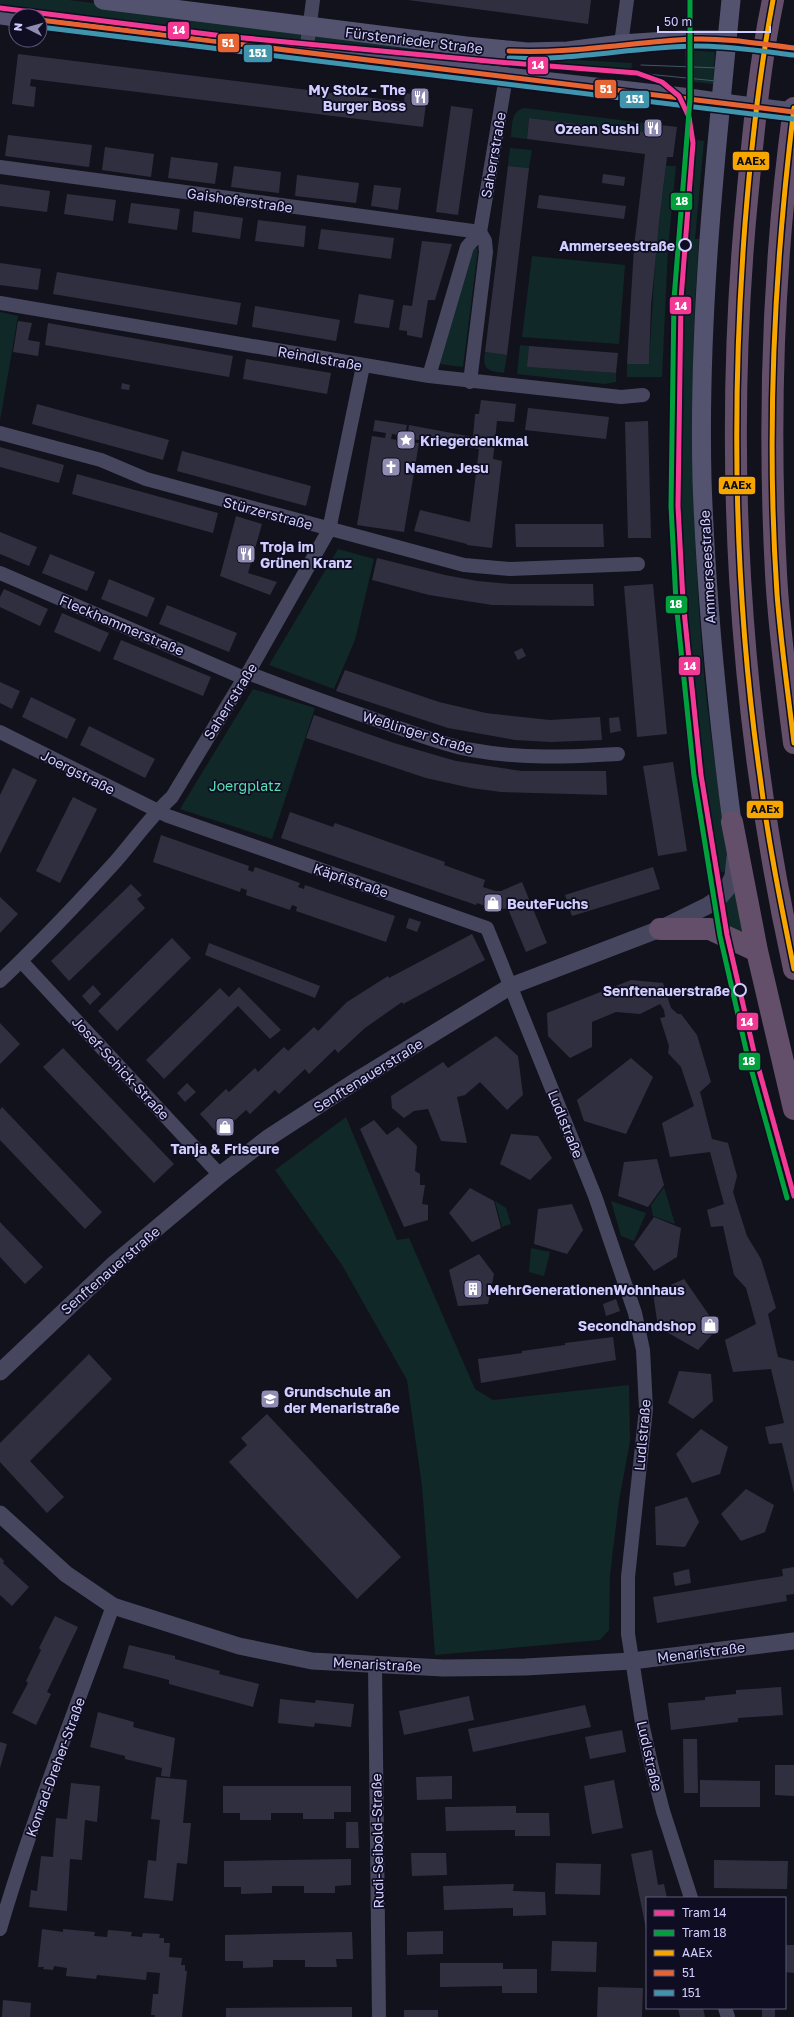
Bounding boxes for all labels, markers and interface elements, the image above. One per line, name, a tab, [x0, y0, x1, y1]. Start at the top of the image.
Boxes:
north arrow	[8, 8, 48, 48]
scale bar	[658, 8, 770, 34]
text: 50 m	[664, 14, 692, 29]
line badge: 14	[167, 21, 190, 40]
text: N	[11, 22, 24, 32]
text: 14	[173, 23, 185, 36]
street label: Fürstenrieder Straße	[344, 23, 484, 57]
line badge: 51	[217, 33, 240, 53]
text: 51	[222, 36, 235, 49]
line badge: 151	[243, 44, 273, 63]
text: 151	[249, 46, 267, 59]
line badge: 14	[527, 56, 549, 75]
text: 14	[532, 58, 544, 71]
line badge: 51	[594, 79, 617, 99]
place label: My Stolz - The Burger Boss	[308, 81, 406, 114]
text: 51	[600, 82, 613, 95]
restaurant icon: My Stolz - The Burger Boss	[409, 86, 431, 108]
line badge: 151	[619, 90, 650, 109]
text: 151	[626, 92, 644, 105]
street label: Saherrstraße	[477, 111, 509, 199]
restaurant icon: Ozean Sushi	[642, 117, 664, 139]
place label: Ozean Sushi	[555, 120, 639, 137]
line badge: AAEx	[732, 151, 770, 171]
text: AAEx	[736, 154, 766, 167]
street label: Gaishoferstraße	[186, 184, 294, 216]
line badge: 18	[670, 192, 693, 211]
text: 18	[676, 194, 688, 207]
place label: Ammerseestraße	[559, 237, 675, 254]
marker: Ammerseestraße	[678, 238, 692, 252]
line badge: 14	[669, 296, 692, 315]
text: 14	[675, 299, 687, 312]
street label: Reindlstraße	[276, 342, 364, 374]
place icon: Kriegerdenkmal	[395, 429, 417, 451]
place label: Kriegerdenkmal	[420, 432, 529, 449]
church icon: Namen Jesu	[380, 456, 402, 478]
place label: Namen Jesu	[405, 459, 489, 476]
line badge: AAEx	[718, 476, 756, 495]
text: AAEx	[722, 478, 752, 491]
street label: Stürzerstraße	[222, 493, 314, 533]
street label: Ammerseestraße	[696, 510, 718, 624]
place label: Troja im Grünen Kranz	[260, 538, 352, 571]
restaurant icon: Troja im Grünen Kranz	[235, 543, 257, 565]
street label: Fleckhammerstraße	[57, 591, 187, 659]
line badge: 18	[665, 595, 688, 614]
text: 18	[670, 597, 682, 610]
line badge: 14	[678, 656, 701, 676]
text: 14	[684, 659, 696, 672]
street label: Saherrstraße	[200, 660, 260, 742]
street label: Weßlinger Straße	[360, 707, 476, 757]
street label: Joergstraße	[38, 746, 118, 798]
park label: Joergplatz	[209, 777, 281, 794]
line badge: AAEx	[746, 800, 784, 819]
text: AAEx	[750, 802, 780, 815]
street label: Käpflstraße	[311, 859, 391, 901]
shop icon: BeuteFuchs	[482, 892, 504, 914]
place label: BeuteFuchs	[507, 895, 588, 912]
place label: Senftenauerstraße	[603, 982, 730, 999]
marker: Senftenauerstraße	[733, 983, 747, 997]
line badge: 14	[736, 1012, 759, 1031]
street label: Josef-Schick-Straße	[69, 1013, 173, 1123]
text: 14	[741, 1015, 753, 1028]
street label: Senftenauerstraße	[310, 1034, 426, 1116]
line badge: 18	[738, 1052, 761, 1071]
text: 18	[743, 1054, 755, 1067]
street label: Ludlstraße	[545, 1088, 587, 1160]
shop icon: Tanja & Friseure	[214, 1116, 236, 1138]
place label: Tanja & Friseure	[170, 1140, 280, 1157]
street label: Senftenauerstraße	[57, 1222, 163, 1318]
building icon: MehrGenerationenWohnhaus	[462, 1278, 484, 1300]
place label: MehrGenerationenWohnhaus	[487, 1281, 685, 1298]
shop icon: Secondhandshop	[699, 1314, 721, 1336]
place label: Secondhandshop	[578, 1317, 696, 1334]
place label: Grundschule an der Menaristraße	[284, 1383, 400, 1416]
school or university icon: Grundschule an der Menaristraße	[259, 1388, 281, 1410]
street label: Ludlstraße	[630, 1399, 654, 1471]
street label: Menaristraße	[656, 1638, 746, 1666]
street label: Menaristraße	[332, 1653, 422, 1675]
street label: Konrad-Dreher-Straße	[22, 1695, 88, 1839]
street label: Ludlstraße	[634, 1719, 666, 1793]
street label: Rudi-Seibold-Straße	[367, 1773, 387, 1909]
legend	[646, 1897, 786, 2009]
text: Tram 14	[682, 1905, 726, 1920]
text: Tram 18	[682, 1925, 726, 1940]
text: AAEx	[682, 1945, 713, 1960]
text: 51	[682, 1965, 695, 1980]
text: 151	[682, 1985, 701, 2000]

